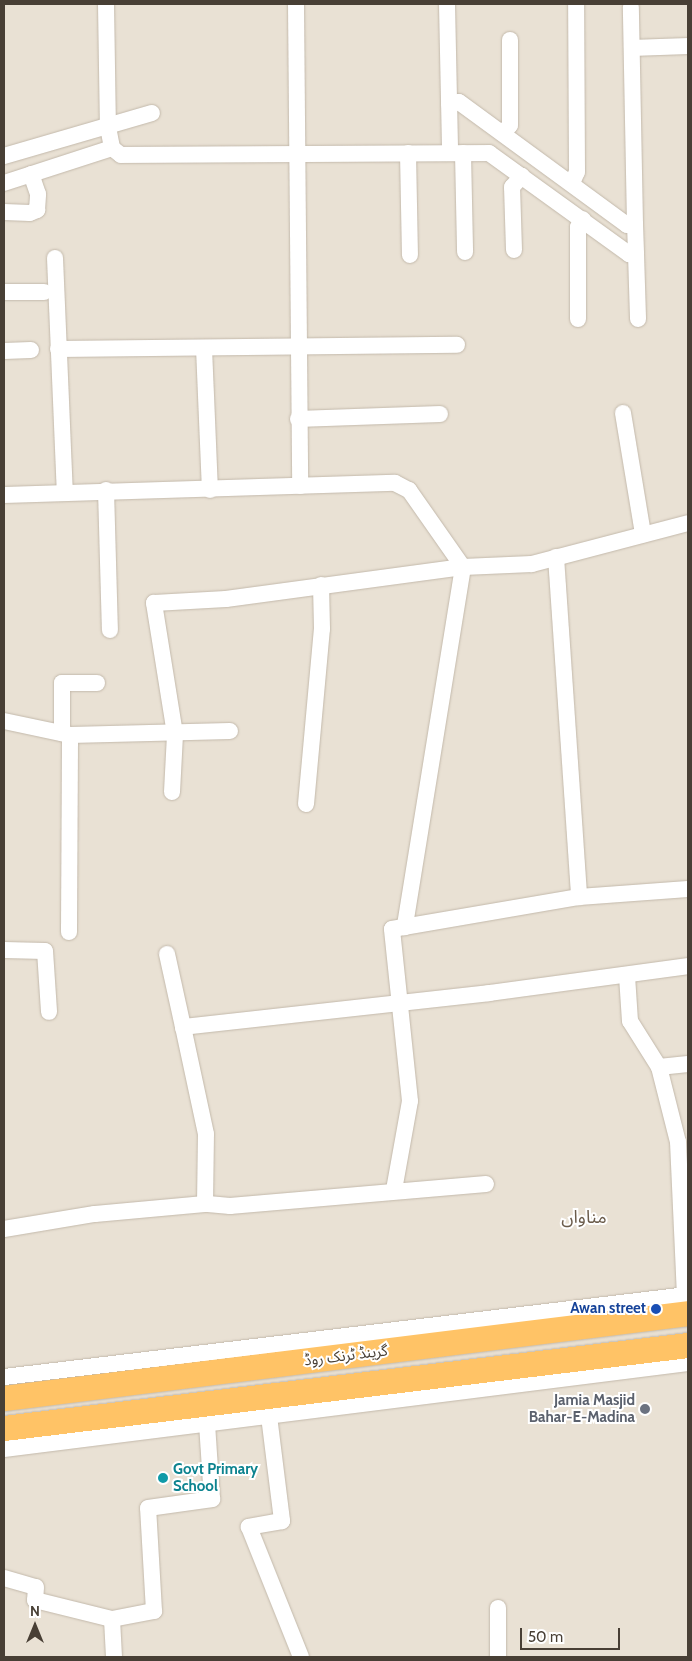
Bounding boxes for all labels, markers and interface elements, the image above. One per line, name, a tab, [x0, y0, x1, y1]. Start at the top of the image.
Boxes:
district label: مناواں	[561, 1206, 607, 1228]
place label: Awan street	[570, 1300, 646, 1318]
marker: Awan street	[650, 1303, 662, 1315]
street label: گرینڈ ٹرنک روڈ	[303, 1342, 389, 1370]
place label: Jamia Masjid Bahar-E-Madina	[529, 1391, 635, 1426]
marker: Jamia Masjid Bahar-E-Madina	[639, 1403, 651, 1415]
place label: Govt Primary School	[173, 1460, 258, 1495]
marker: Govt Primary School	[157, 1472, 169, 1484]
north arrow	[10, 1601, 60, 1651]
text: N	[30, 1602, 40, 1620]
scale bar	[522, 1618, 622, 1650]
text: 50 m	[528, 1628, 563, 1646]

